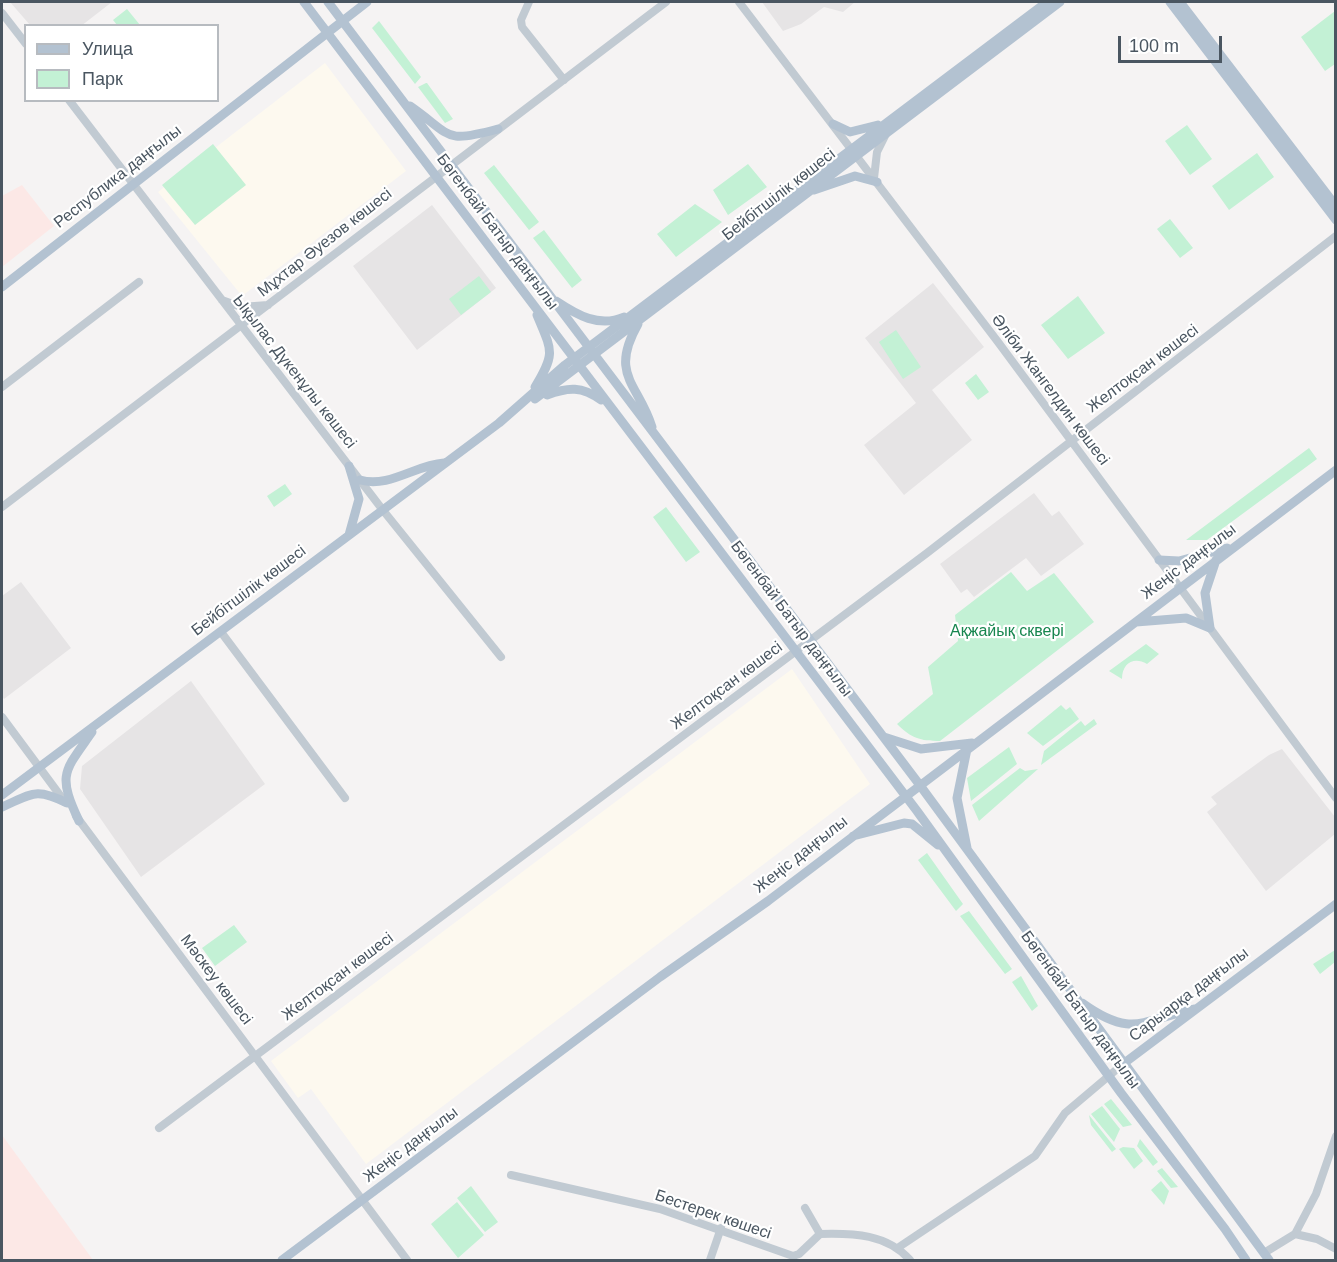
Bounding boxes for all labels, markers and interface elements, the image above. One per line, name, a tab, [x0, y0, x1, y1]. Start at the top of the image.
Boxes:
legend	[24, 24, 219, 102]
scale bar	[1121, 24, 1224, 62]
text: 100 m	[1129, 36, 1179, 56]
text: Улица	[82, 39, 133, 59]
text: Парк	[82, 69, 123, 89]
street label: Республика даңғылы	[50, 121, 186, 233]
street label: Бейбітшілік көшесі	[719, 145, 839, 245]
street label: Бөгенбай Батыр даңғылы	[432, 150, 562, 314]
street label: Мұхтар Әуезов көшесі	[254, 185, 396, 301]
street label: Ықылас Дүкенұлы көшесі	[228, 291, 360, 453]
street label: Әліби Жангелдин көшесі	[987, 311, 1113, 469]
street label: Желтоқсан көшесі	[1083, 321, 1203, 417]
street label: Жеңіс даңғылы	[1138, 520, 1240, 604]
street label: Бөгенбай Батыр даңғылы	[726, 537, 856, 701]
street label: Бейбітшілік көшесі	[188, 542, 310, 640]
park label: Ақжайық сквері	[950, 622, 1064, 642]
street label: Желтоқсан көшесі	[667, 638, 787, 734]
street label: Жеңіс даңғылы	[750, 812, 852, 898]
street label: Бөгенбай Батыр даңғылы	[1016, 927, 1144, 1093]
street label: Желтоқсан көшесі	[278, 929, 398, 1025]
street label: Мәскеу көшесі	[176, 931, 256, 1029]
street label: Сарыарқа даңғылы	[1126, 944, 1252, 1046]
street label: Жеңіс даңғылы	[360, 1103, 462, 1187]
street label: Бестерек көшесі	[652, 1186, 774, 1244]

